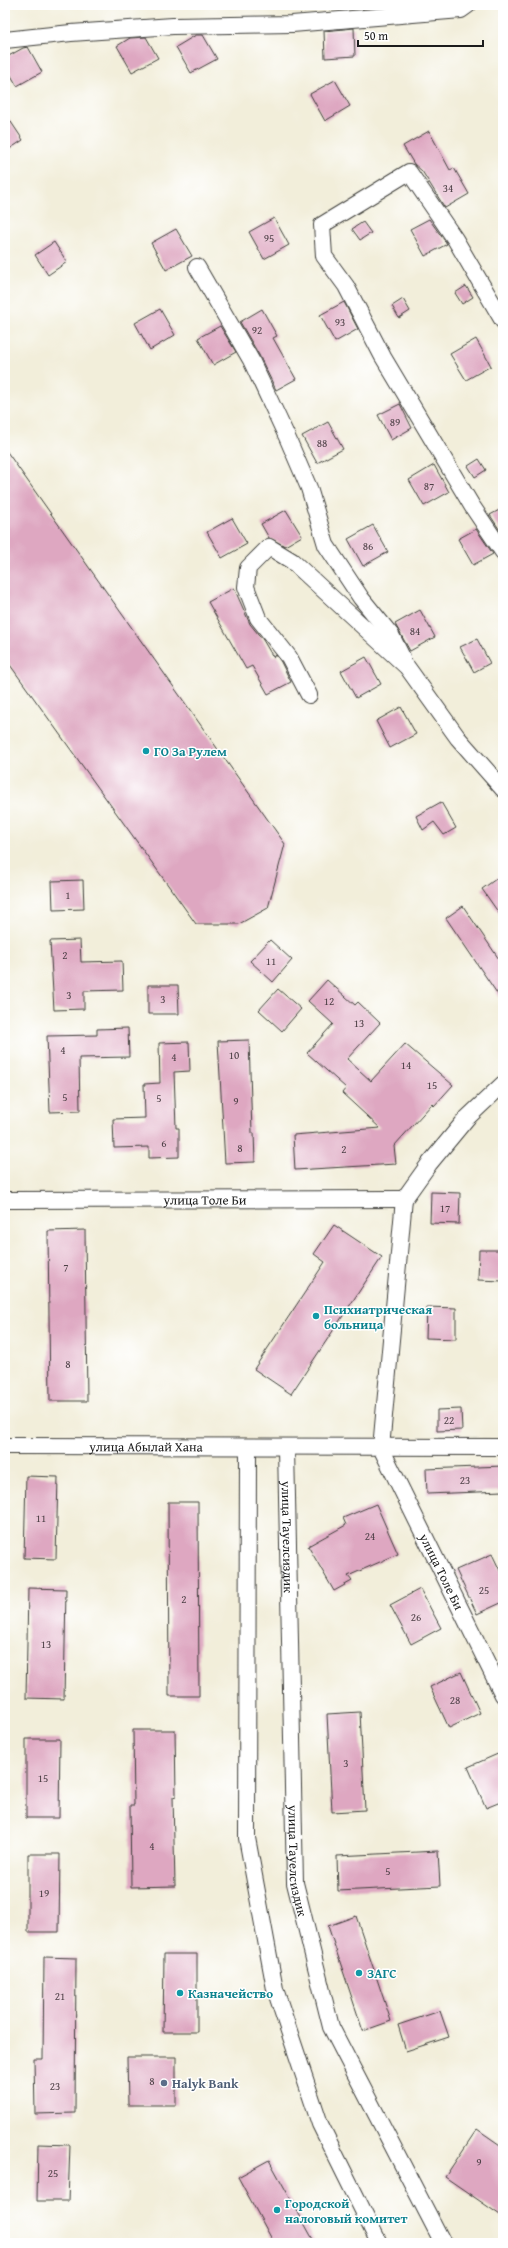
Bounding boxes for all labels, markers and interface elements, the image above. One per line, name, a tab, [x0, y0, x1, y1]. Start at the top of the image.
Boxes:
scale bar	[358, 22, 483, 48]
text: 50 m	[364, 27, 388, 44]
house number: 34	[443, 180, 453, 196]
house number: 95	[264, 230, 274, 246]
house number: 93	[335, 314, 345, 330]
house number: 92	[252, 322, 262, 338]
house number: 89	[390, 414, 400, 430]
house number: 88	[317, 435, 327, 451]
house number: 87	[424, 478, 434, 494]
house number: 86	[363, 538, 373, 554]
house number: 84	[410, 623, 420, 639]
place label: ГО За Рулем	[154, 742, 227, 761]
marker: ГО За Рулем	[141, 746, 151, 756]
house number: 1	[65, 887, 71, 903]
house number: 2	[62, 947, 68, 963]
house number: 11	[266, 953, 276, 969]
house number: 3	[66, 987, 72, 1003]
house number: 3	[160, 991, 166, 1007]
house number: 12	[324, 993, 334, 1009]
house number: 13	[354, 1015, 364, 1031]
house number: 4	[60, 1042, 66, 1058]
house number: 10	[229, 1047, 239, 1063]
house number: 4	[171, 1049, 177, 1065]
house number: 14	[401, 1057, 411, 1073]
house number: 15	[427, 1077, 437, 1093]
house number: 5	[62, 1089, 68, 1105]
house number: 5	[156, 1090, 162, 1106]
house number: 9	[233, 1093, 239, 1109]
house number: 6	[161, 1135, 167, 1151]
house number: 8	[237, 1140, 243, 1156]
house number: 2	[341, 1141, 347, 1157]
street label: улица Толе Би	[162, 1190, 247, 1209]
house number: 17	[440, 1200, 450, 1216]
house number: 7	[63, 1259, 69, 1275]
place label: Психиатрическая больница	[324, 1300, 432, 1334]
marker: Психиатрическая больница	[311, 1311, 321, 1321]
house number: 8	[65, 1356, 71, 1372]
house number: 22	[444, 1412, 454, 1428]
street label: улица Абылай Хана	[88, 1437, 204, 1456]
house number: 23	[460, 1472, 470, 1488]
street label: улица Тауелсиздик	[277, 1480, 299, 1593]
house number: 11	[36, 1510, 46, 1526]
house number: 24	[365, 1528, 375, 1544]
street label: улица Толе Би	[415, 1529, 469, 1613]
house number: 25	[479, 1582, 489, 1598]
house number: 2	[181, 1591, 187, 1607]
house number: 26	[411, 1609, 421, 1625]
house number: 13	[41, 1636, 51, 1652]
house number: 28	[450, 1692, 460, 1708]
house number: 3	[343, 1755, 349, 1771]
house number: 15	[38, 1770, 48, 1786]
street label: улица Тауелсиздик	[284, 1804, 313, 1918]
house number: 4	[149, 1838, 155, 1854]
house number: 5	[385, 1863, 391, 1879]
house number: 19	[39, 1885, 49, 1901]
place label: ЗАГС	[367, 1964, 397, 1983]
marker: ЗАГС	[354, 1968, 364, 1978]
place label: Казначейство	[188, 1984, 273, 2003]
house number: 21	[55, 1988, 65, 2004]
marker: Казначейство	[175, 1988, 185, 1998]
house number: 8	[149, 2073, 155, 2089]
place label: Halyk Bank	[172, 2074, 239, 2093]
house number: 23	[50, 2078, 60, 2094]
marker: Halyk Bank	[159, 2078, 169, 2088]
house number: 9	[476, 2154, 482, 2170]
house number: 25	[48, 2165, 58, 2181]
place label: Городской налоговый комитет	[285, 2194, 407, 2228]
marker: Городской налоговый комитет	[272, 2205, 282, 2215]

